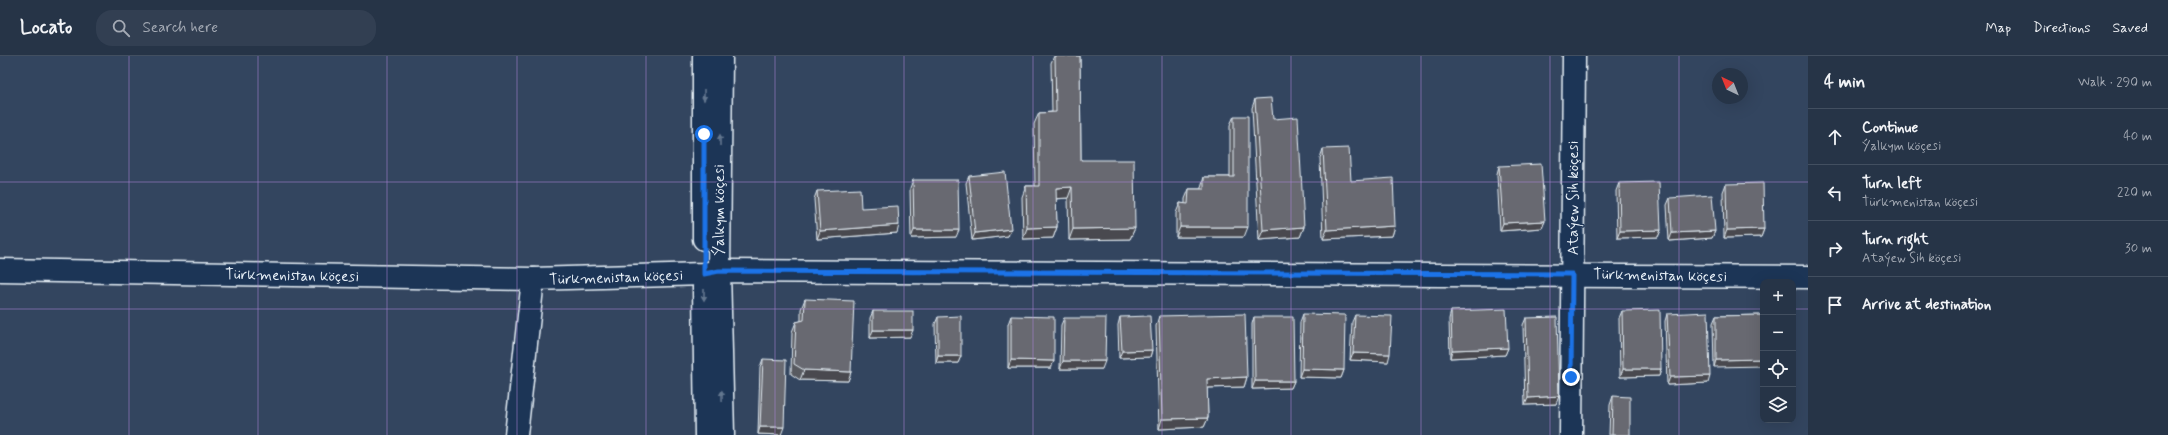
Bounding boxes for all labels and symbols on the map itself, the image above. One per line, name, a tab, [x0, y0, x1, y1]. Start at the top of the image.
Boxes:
north arrow	[1712, 68, 1748, 104]
one-way arrow	[701, 89, 707, 102]
route start	[695, 125, 713, 143]
one-way arrow	[717, 133, 723, 146]
street label: Ataýew Sih köçesi	[1564, 141, 1584, 255]
street label: Ýalkym köçesi	[710, 164, 730, 256]
street label: Türkmenistan köçesi	[225, 265, 359, 287]
street label: Türkmenistan köçesi	[1593, 265, 1727, 287]
street label: Türkmenistan köçesi	[549, 266, 683, 290]
one-way arrow	[701, 289, 707, 302]
route end	[1562, 368, 1580, 386]
one-way arrow	[719, 389, 725, 402]

